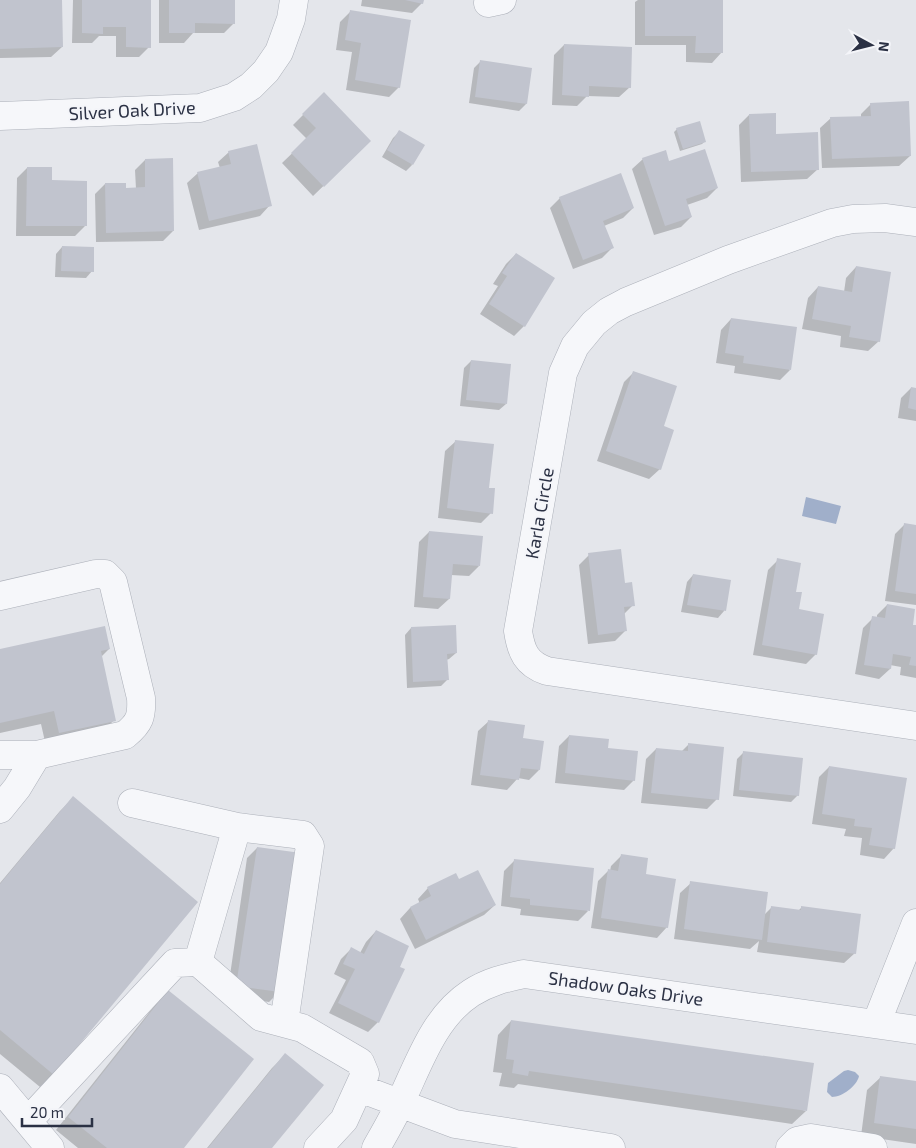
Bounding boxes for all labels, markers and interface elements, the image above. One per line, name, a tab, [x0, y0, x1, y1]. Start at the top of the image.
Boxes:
north arrow	[846, 20, 896, 70]
text: N	[875, 41, 893, 53]
street label: Silver Oak Drive	[68, 96, 196, 124]
street label: Karla Circle	[520, 466, 558, 560]
street label: Shadow Oaks Drive	[547, 966, 705, 1010]
scale bar	[22, 1096, 92, 1128]
text: 20 m	[30, 1103, 64, 1121]

